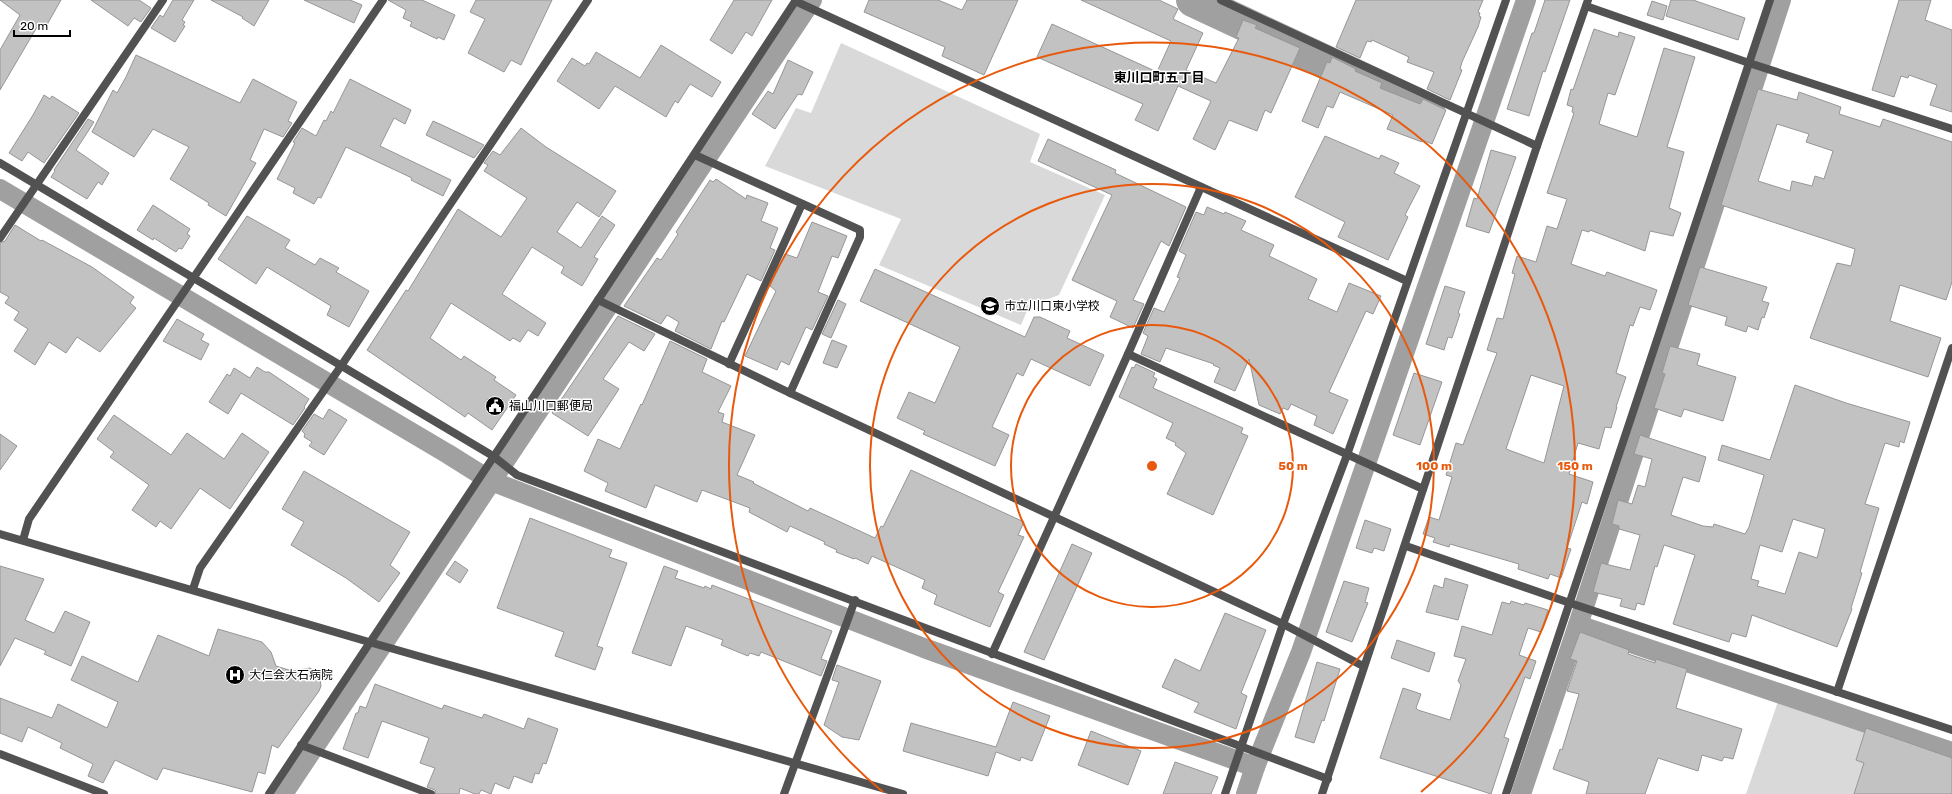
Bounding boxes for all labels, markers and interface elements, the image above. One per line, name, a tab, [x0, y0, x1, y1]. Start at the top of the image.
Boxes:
scale bar	[14, 12, 70, 38]
text: 20 m	[20, 19, 48, 33]
district label: 東川口町五丁目	[1113, 70, 1205, 85]
school or university icon: 市立川口東小学校	[979, 295, 1001, 317]
place label: 市立川口東小学校	[1004, 299, 1100, 313]
public building icon: 福山川口郵便局	[484, 395, 506, 417]
place label: 福山川口郵便局	[509, 399, 593, 413]
centre of rings	[1145, 459, 1159, 473]
text: 50 m	[1278, 459, 1308, 473]
text: 100 m	[1416, 459, 1452, 473]
text: 150 m	[1557, 459, 1593, 473]
hospital icon: 大仁会大石病院	[224, 664, 246, 686]
place label: 大仁会大石病院	[249, 668, 333, 682]

